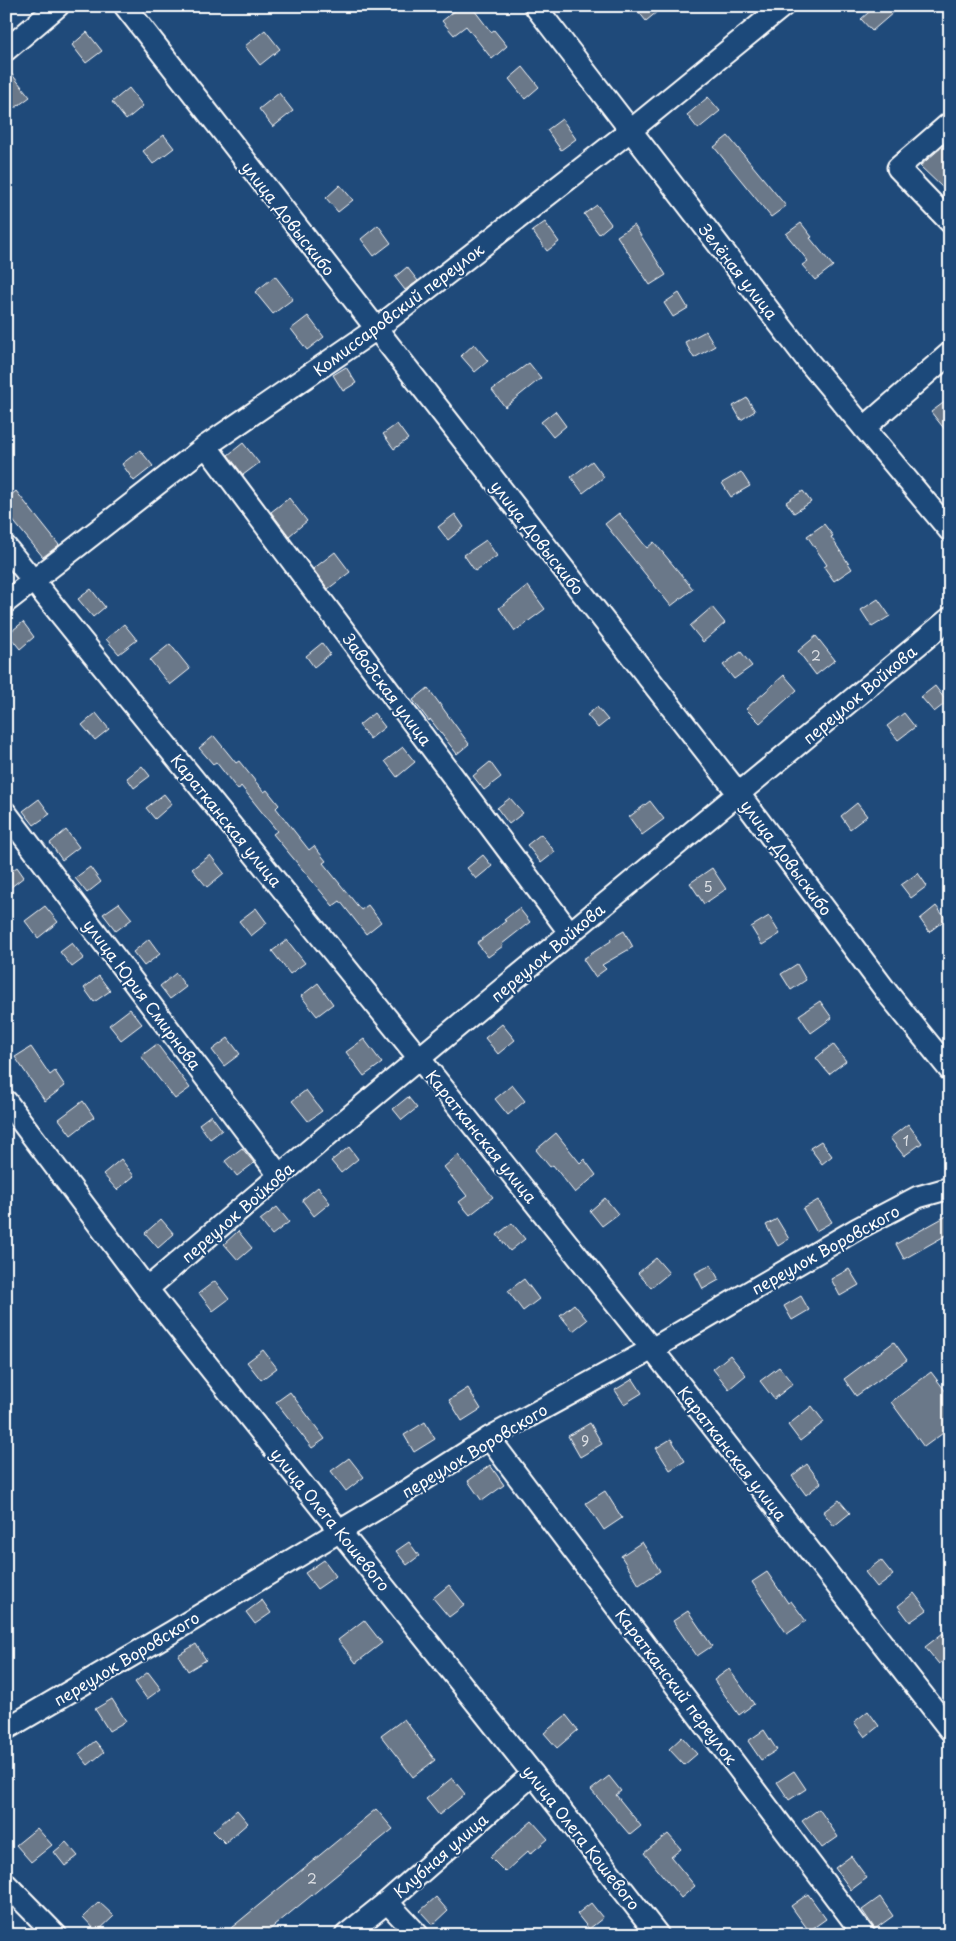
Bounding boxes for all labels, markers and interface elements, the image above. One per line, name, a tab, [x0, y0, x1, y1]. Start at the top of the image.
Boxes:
street label: улица Довыскибо	[237, 156, 342, 281]
street label: Зелёная улица	[694, 218, 784, 324]
street label: Комиссаровский переулок	[308, 236, 489, 381]
street label: улица Довыскибо	[486, 475, 591, 600]
street label: Заводская улица	[338, 628, 438, 750]
street label: переулок Войкова	[797, 639, 921, 749]
house number: 2	[811, 645, 821, 666]
street label: Каратканская улица	[166, 748, 288, 892]
street label: улица Довыскибо	[735, 794, 839, 920]
house number: 5	[703, 876, 713, 897]
street label: переулок Войкова	[485, 897, 609, 1007]
street label: улица Юрия Смирнова	[78, 914, 208, 1074]
street label: Каратканская улица	[421, 1064, 543, 1208]
house number: 1	[903, 1130, 909, 1151]
street label: переулок Войкова	[175, 1156, 299, 1268]
street label: переулок Воровского	[746, 1198, 904, 1300]
street label: Каратканская улица	[673, 1381, 793, 1525]
street label: переулок Воровского	[397, 1397, 551, 1503]
house number: 9	[581, 1430, 589, 1451]
street label: улица Олега Кошевого	[265, 1442, 397, 1596]
street label: Каратканский переулок	[610, 1603, 744, 1769]
street label: переулок Воровского	[49, 1605, 203, 1711]
street label: улица Олега Кошевого	[518, 1759, 646, 1915]
street label: Клубная улица	[387, 1807, 493, 1903]
house number: 2	[307, 1868, 317, 1889]

